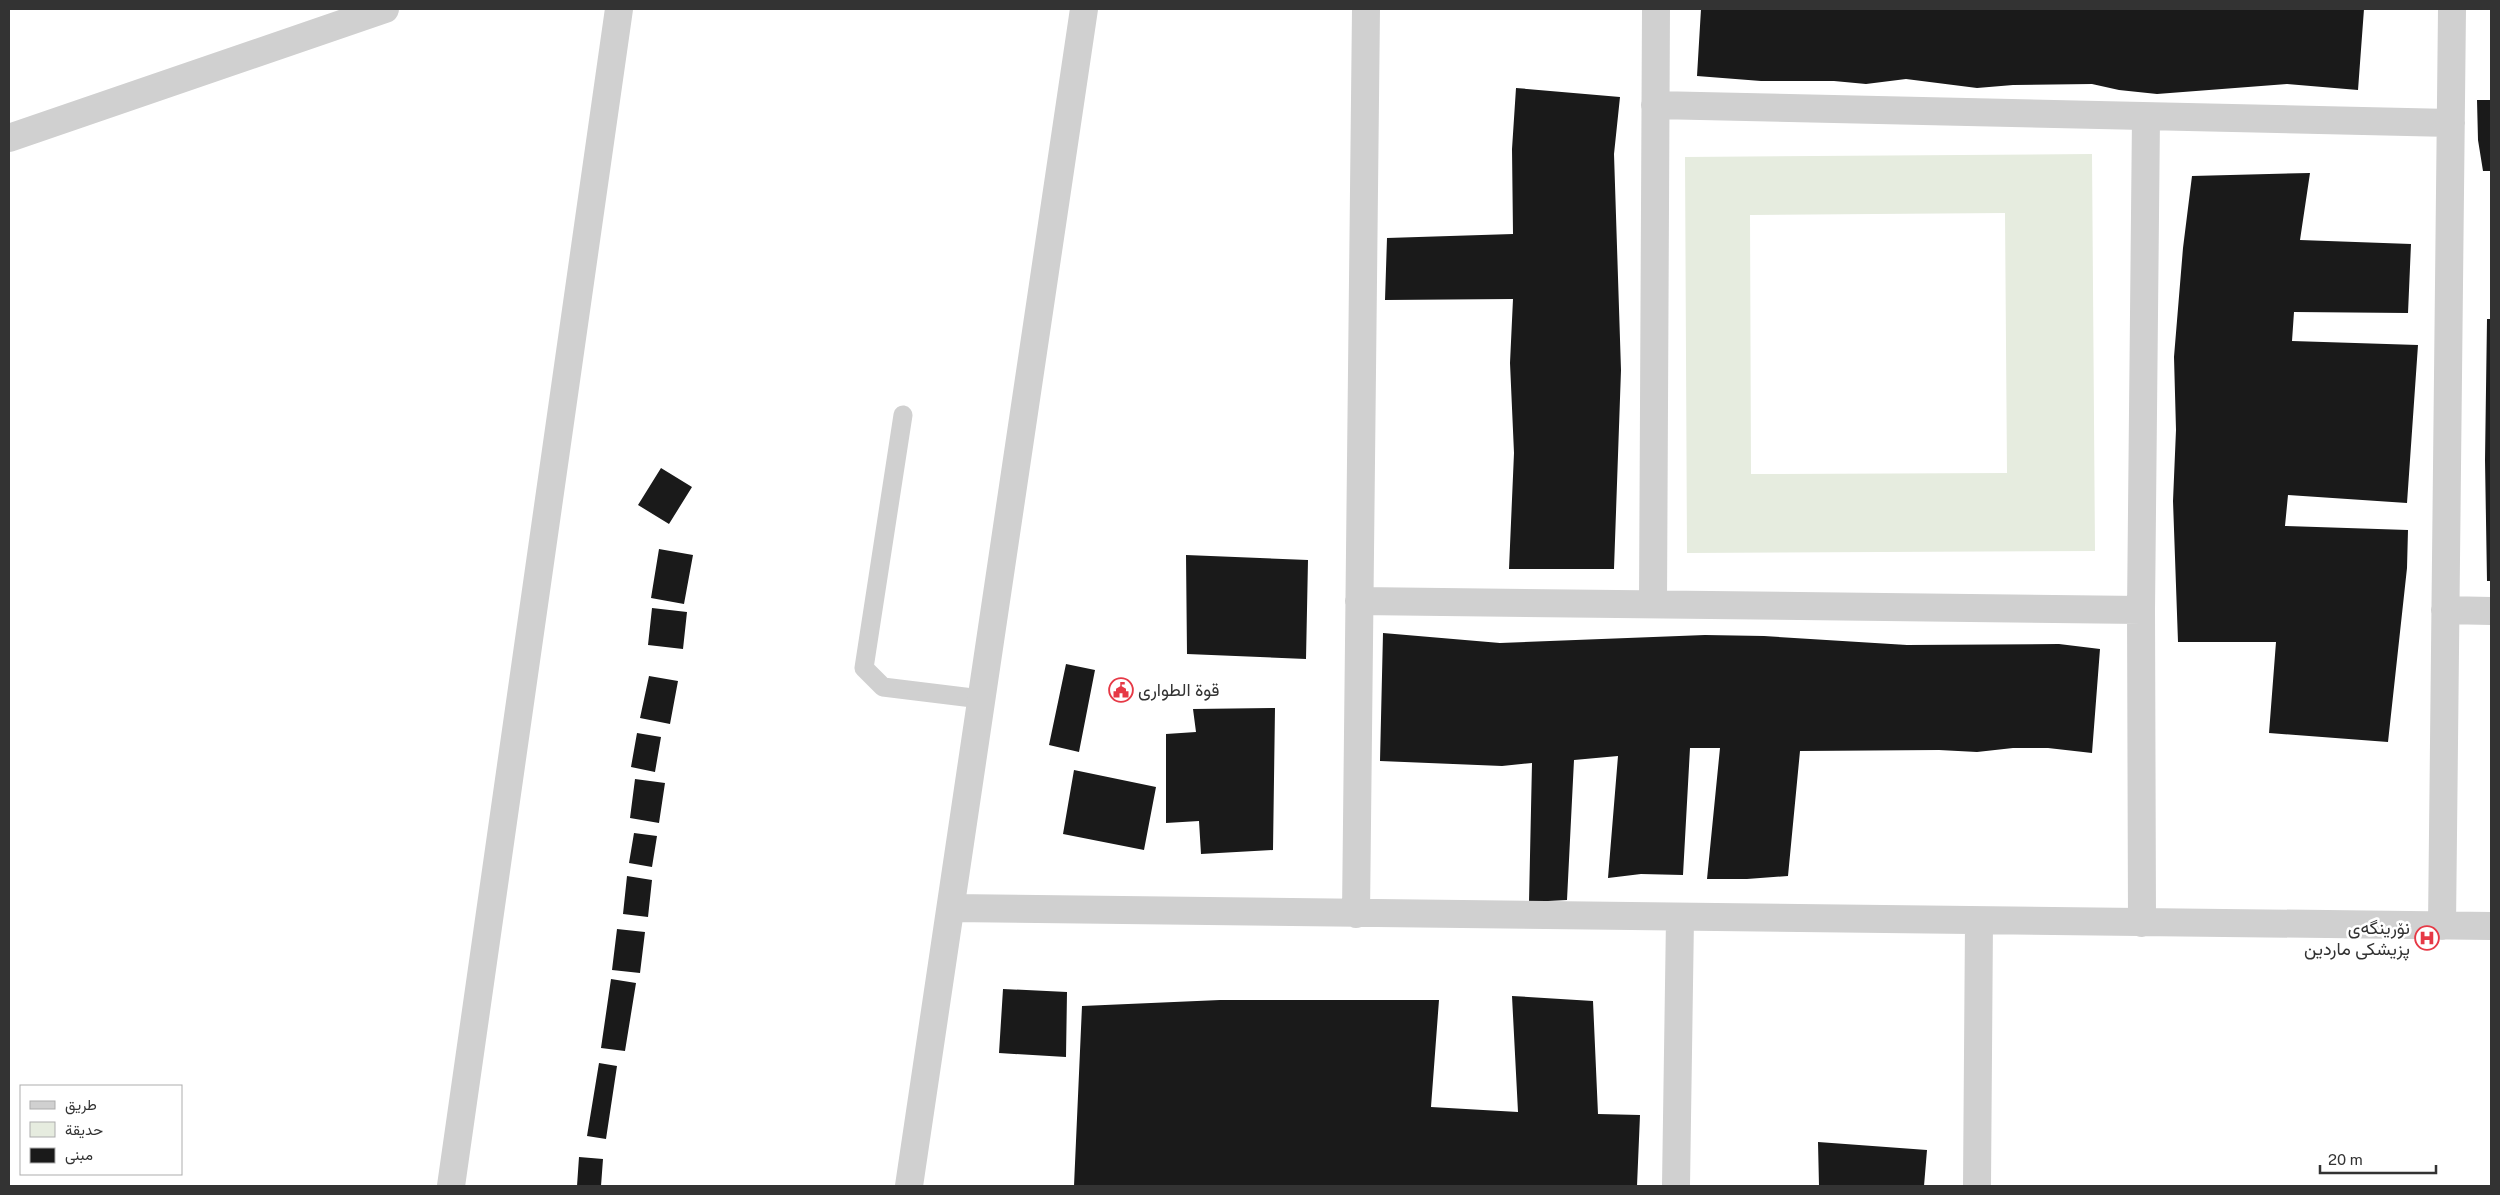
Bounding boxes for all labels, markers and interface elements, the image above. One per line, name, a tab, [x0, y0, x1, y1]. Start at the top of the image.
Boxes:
public building icon: قوة الطواری	[1108, 677, 1134, 703]
place label: قوة الطواری	[1138, 679, 1220, 701]
place label: نۆرینگەی پزیشکی ماردین	[2304, 917, 2410, 961]
hospital icon: نۆرینگەی پزیشکی ماردین	[2414, 925, 2440, 951]
legend	[20, 1085, 182, 1175]
text: طريق	[65, 1096, 97, 1115]
text: حديقة	[65, 1121, 103, 1139]
scale bar	[2320, 1142, 2436, 1174]
text: مبنى	[65, 1146, 93, 1165]
text: 20 m	[2328, 1151, 2363, 1168]

